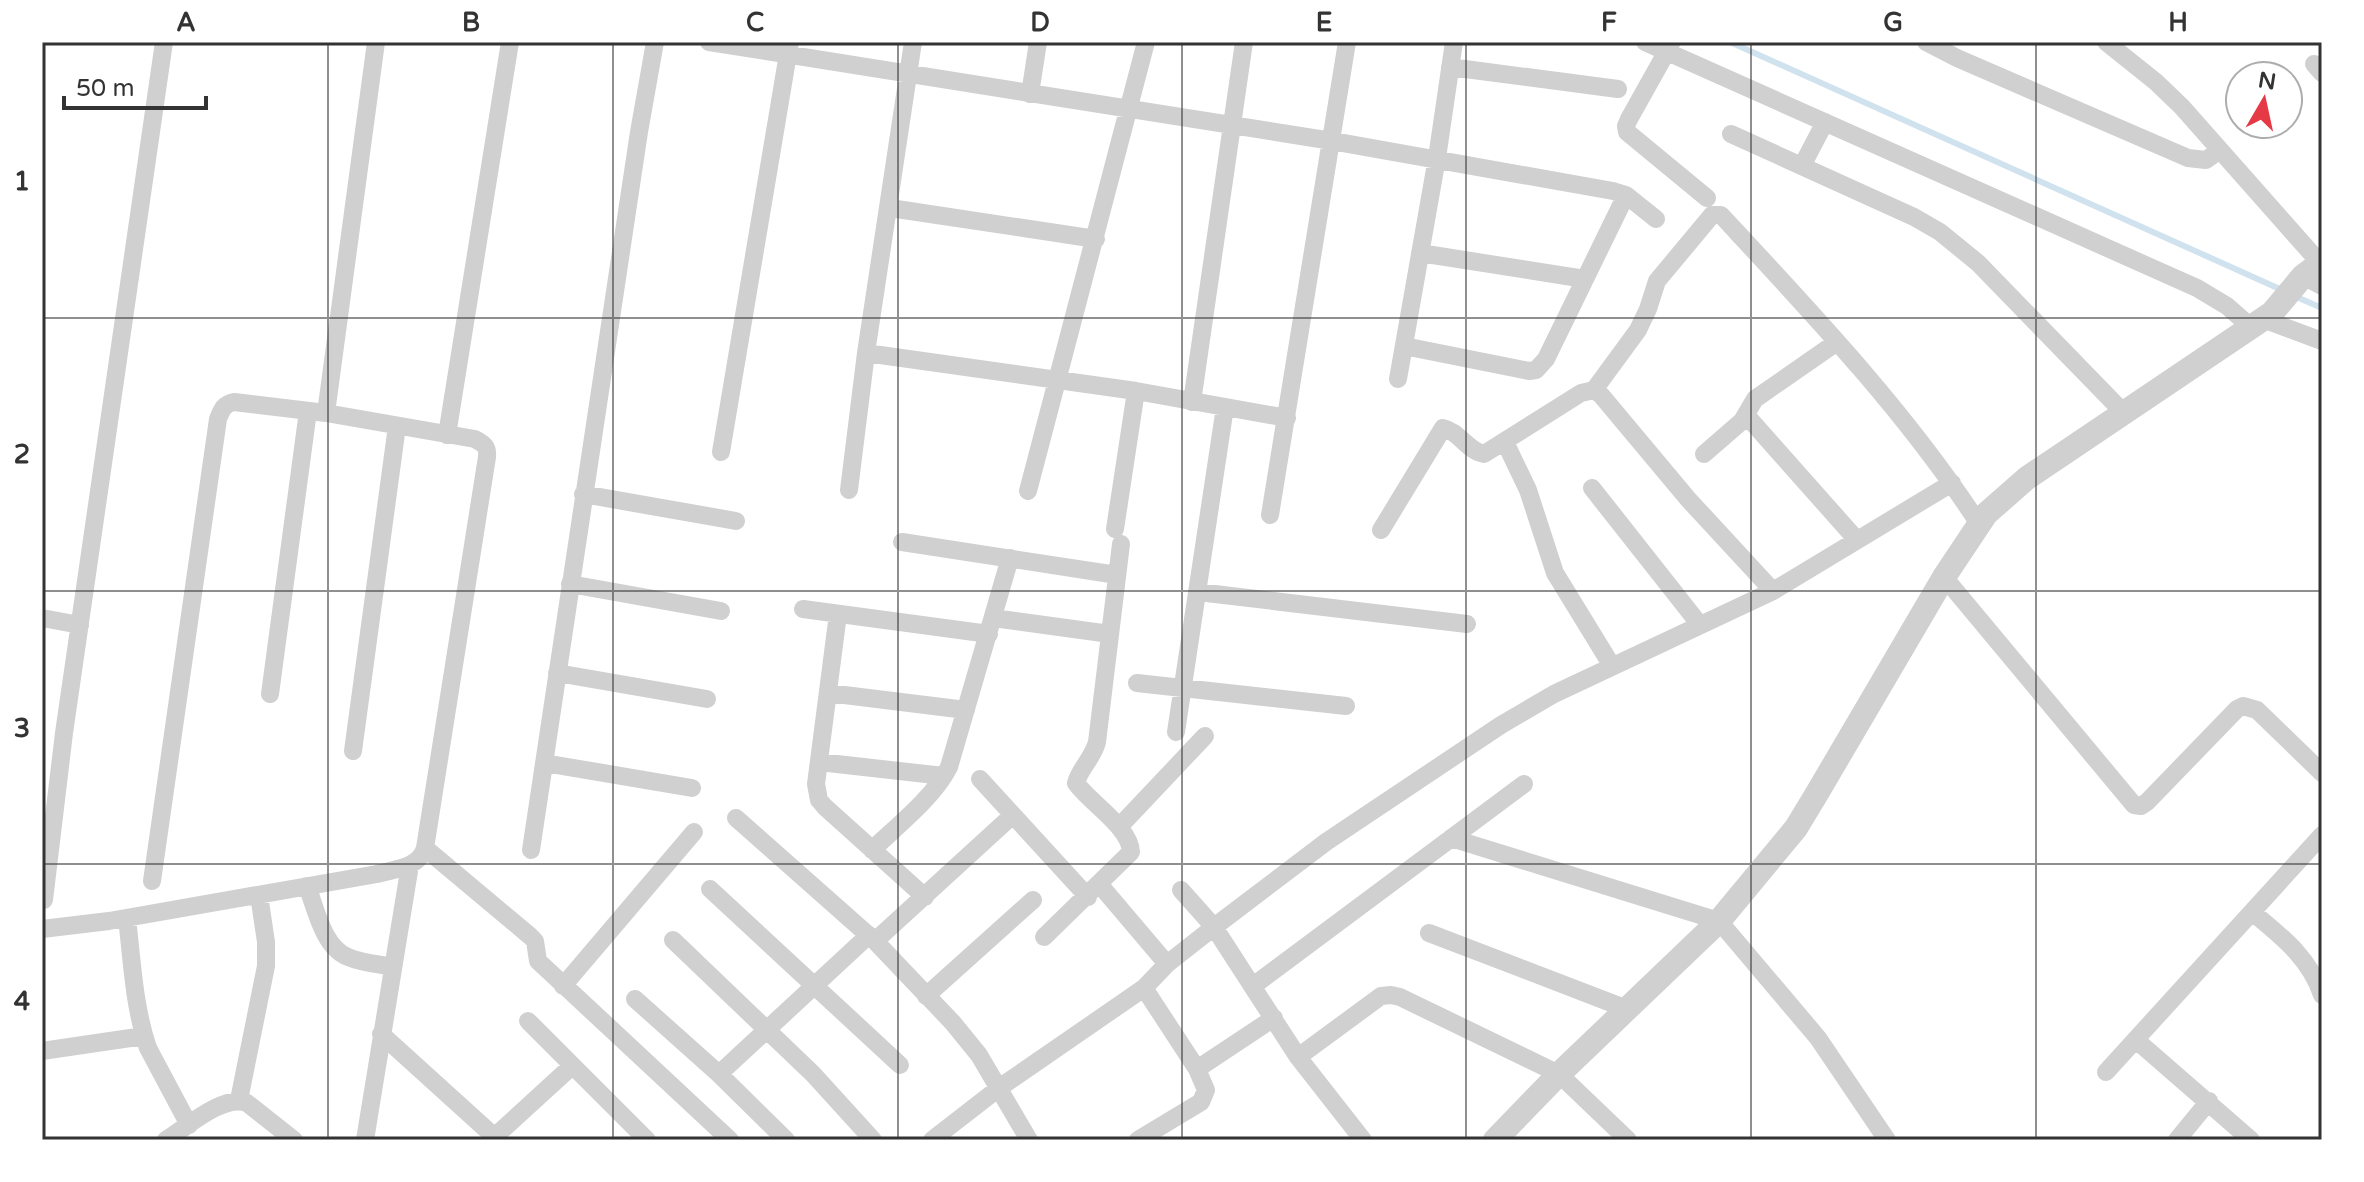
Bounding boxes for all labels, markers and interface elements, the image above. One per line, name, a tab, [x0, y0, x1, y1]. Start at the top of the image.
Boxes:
text: A	[176, 7, 196, 38]
text: B	[462, 7, 480, 38]
text: C	[746, 7, 764, 38]
text: D	[1030, 7, 1050, 38]
text: E	[1316, 7, 1332, 38]
text: F	[1601, 7, 1617, 38]
text: G	[1883, 7, 1903, 38]
text: H	[2168, 7, 2188, 38]
scale bar	[64, 60, 206, 110]
north arrow	[2224, 60, 2304, 140]
text: N	[2256, 67, 2278, 95]
text: 50 m	[76, 74, 134, 103]
text: 1	[14, 166, 30, 197]
text: 2	[14, 439, 30, 470]
text: 3	[14, 713, 30, 744]
text: 4	[14, 986, 30, 1017]

